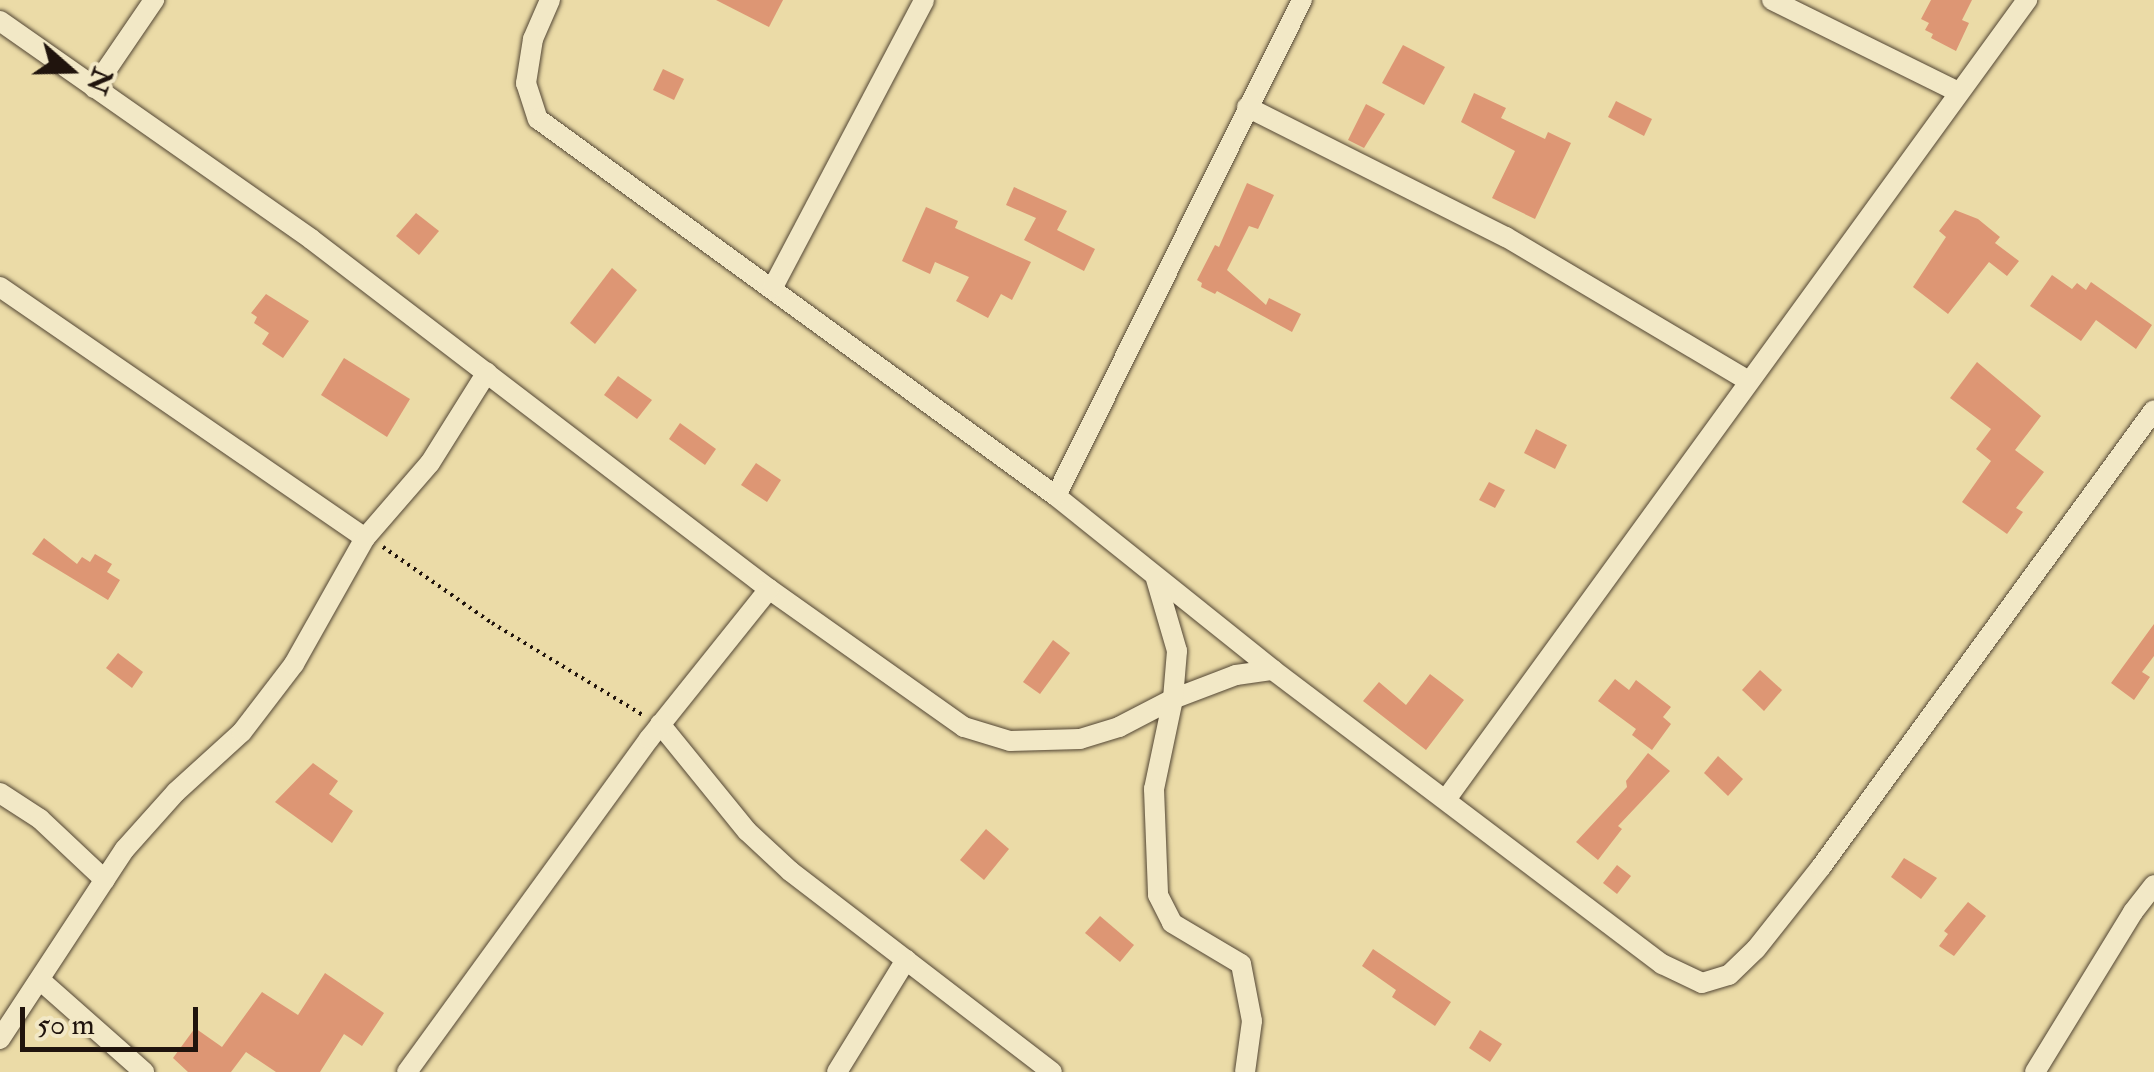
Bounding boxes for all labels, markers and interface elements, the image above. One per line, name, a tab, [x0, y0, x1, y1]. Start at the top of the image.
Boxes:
north arrow	[20, 20, 120, 120]
text: N	[78, 63, 119, 98]
scale bar	[25, 987, 202, 1049]
text: 50 m	[37, 1006, 95, 1043]

